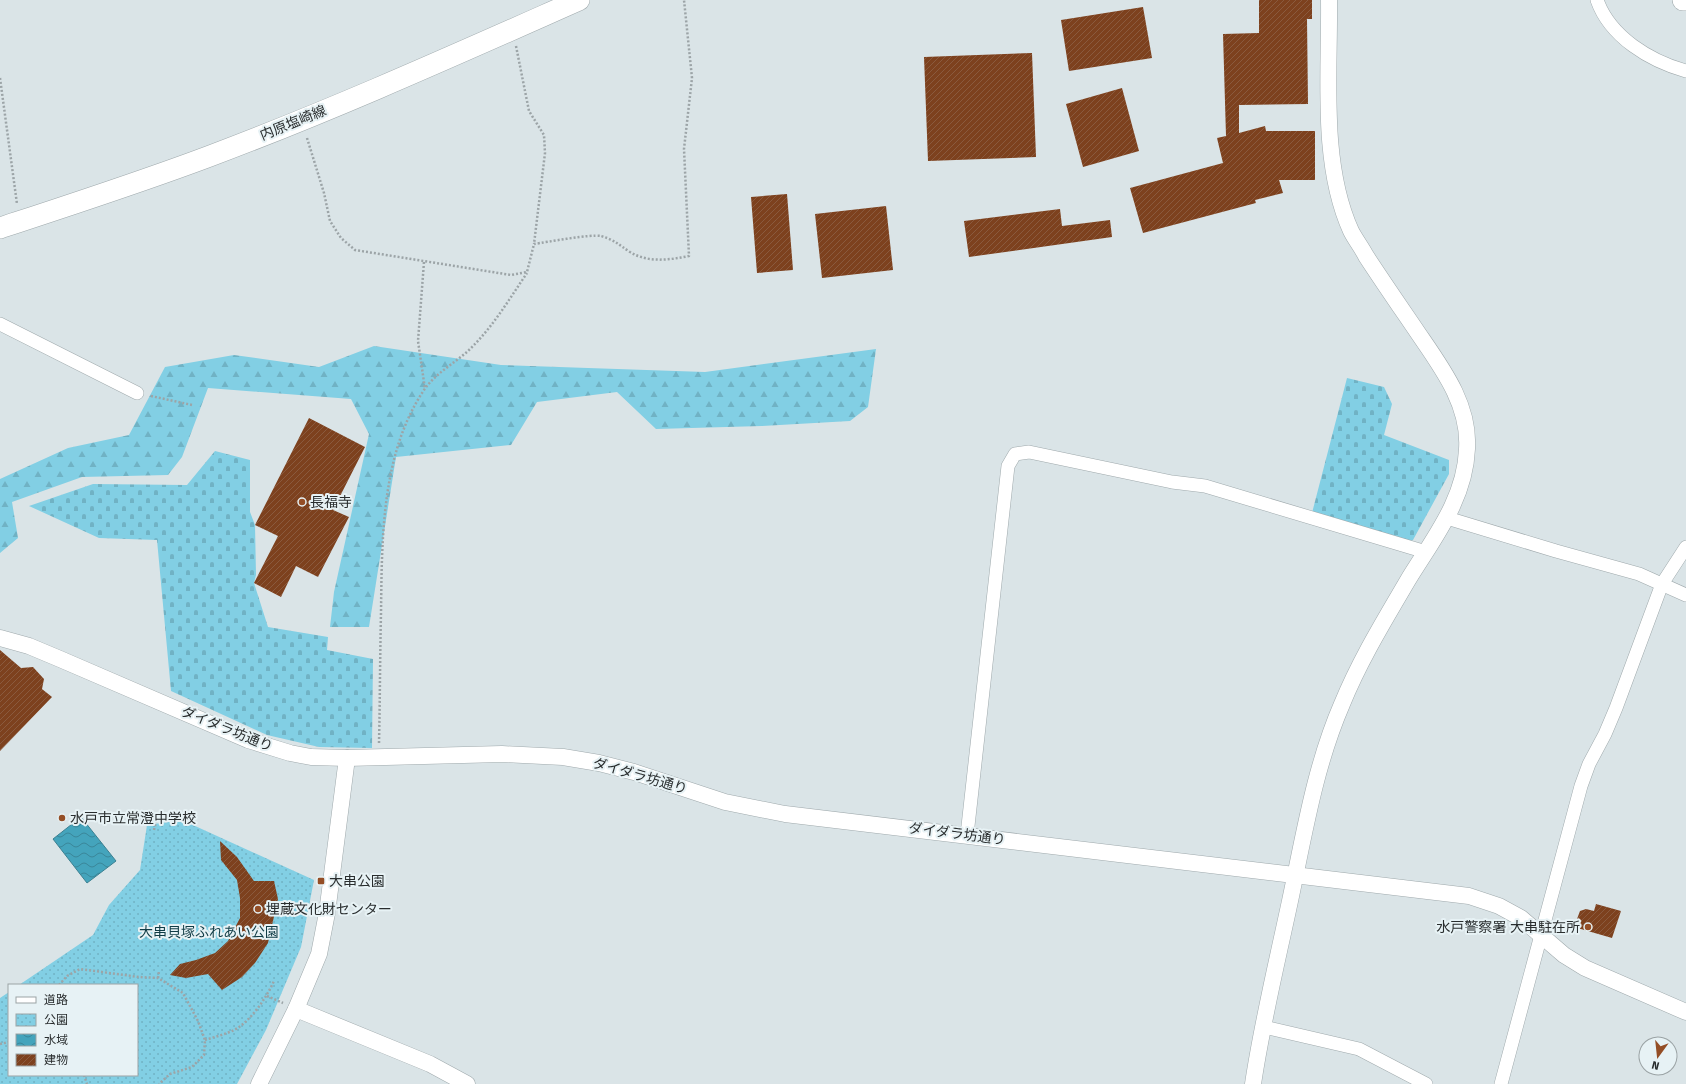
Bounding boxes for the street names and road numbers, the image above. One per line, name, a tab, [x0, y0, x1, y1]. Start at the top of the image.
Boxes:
street label: 内原塩崎線	[257, 102, 329, 144]
street label: ダイダラ坊通り	[179, 703, 275, 755]
street label: ダイダラ坊通り	[591, 754, 689, 798]
street label: ダイダラ坊通り	[908, 820, 1006, 848]

